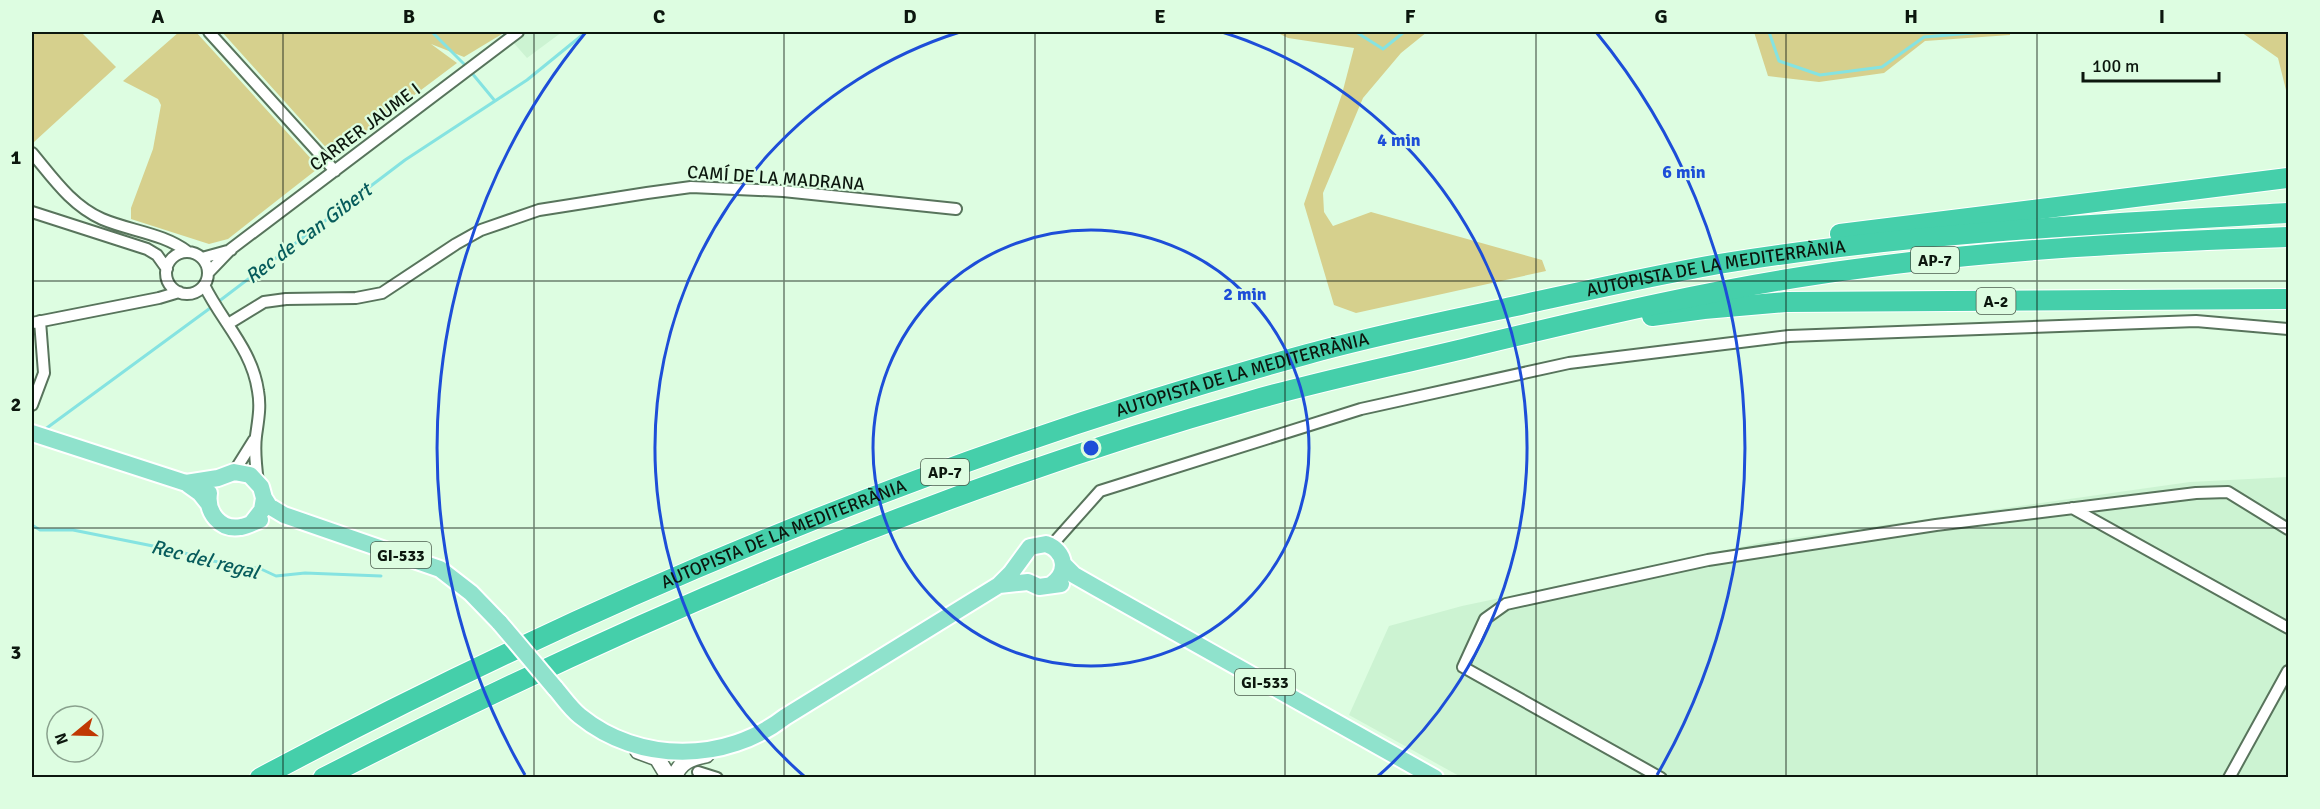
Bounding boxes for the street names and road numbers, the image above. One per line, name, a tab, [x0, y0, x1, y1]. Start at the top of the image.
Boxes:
street label: CARRER JAUME I	[305, 78, 425, 176]
street label: CAMÍ DE LA MADRANA	[686, 161, 866, 195]
street label: AUTOPISTA DE LA MEDITERRÀNIA	[1584, 235, 1847, 301]
road number: AP-7	[1911, 247, 1959, 273]
road number: A-2	[1976, 288, 2016, 314]
street label: AUTOPISTA DE LA MEDITERRÀNIA	[1113, 328, 1371, 422]
road number: AP-7	[921, 459, 969, 485]
street label: AUTOPISTA DE LA MEDITERRÀNIA	[657, 474, 909, 593]
road number: GI-533	[371, 542, 431, 568]
road number: GI-533	[1235, 669, 1295, 695]

